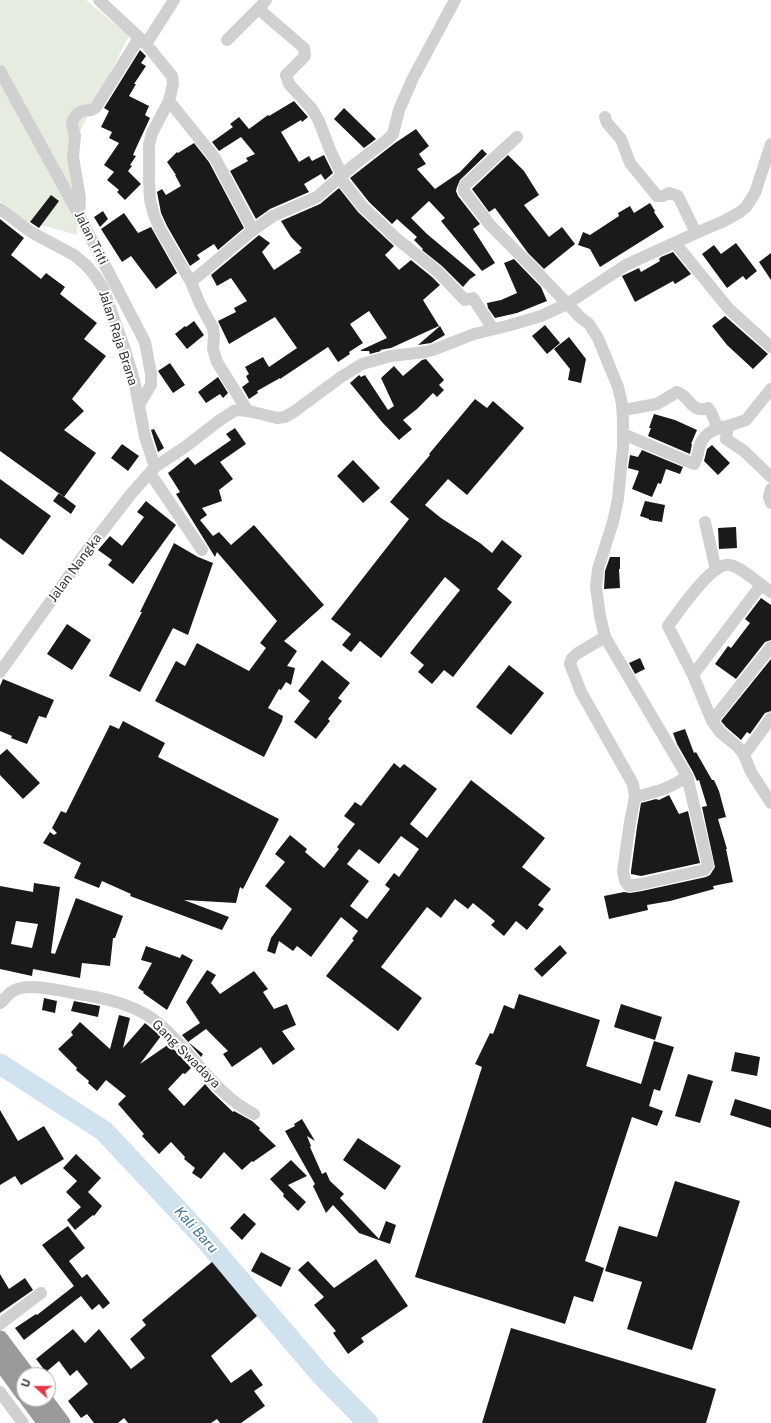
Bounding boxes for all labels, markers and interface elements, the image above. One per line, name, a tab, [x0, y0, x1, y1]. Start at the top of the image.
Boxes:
street label: Jalan Triti	[71, 209, 111, 267]
street label: Jalan Raja Brana	[95, 289, 141, 387]
street label: Jalan Nangka	[45, 531, 105, 605]
street label: Gang Swadaya	[149, 1017, 223, 1091]
water label: Kali Baru	[171, 1203, 221, 1257]
north arrow	[16, 1367, 56, 1407]
text: U	[19, 1377, 33, 1389]

